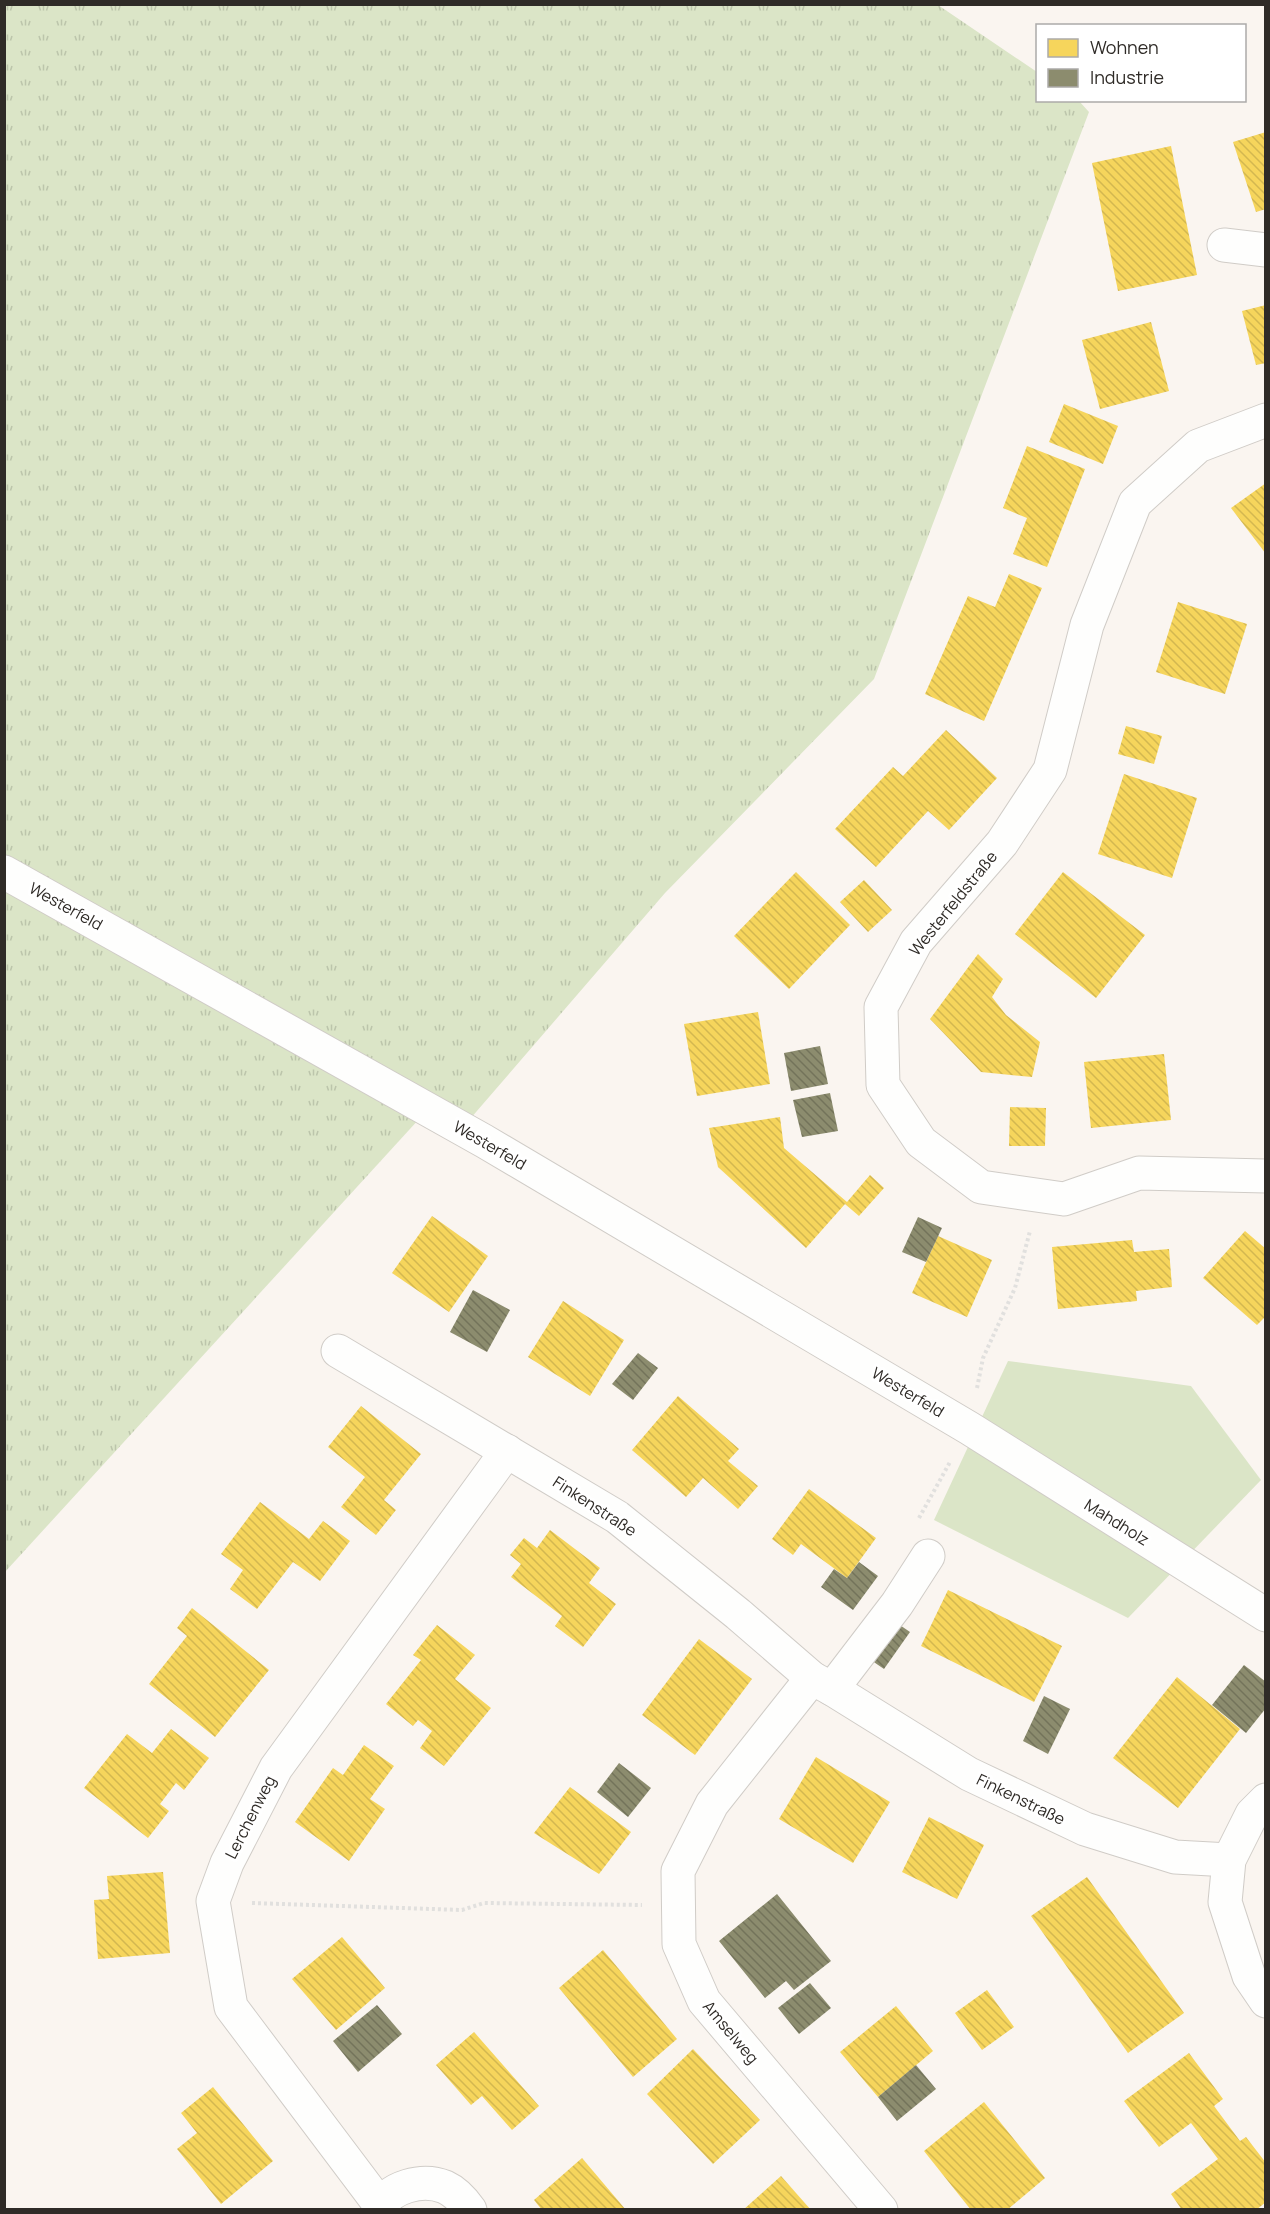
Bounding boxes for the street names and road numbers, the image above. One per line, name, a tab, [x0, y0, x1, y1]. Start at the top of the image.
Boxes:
street label: Westerfeldstraße	[904, 846, 1002, 960]
street label: Westerfeld	[25, 877, 107, 935]
street label: Westerfeld	[449, 1115, 531, 1175]
street label: Westerfeld	[868, 1362, 948, 1422]
street label: Finkenstraße	[549, 1471, 641, 1541]
street label: Mahdholz	[1080, 1493, 1154, 1551]
street label: Finkenstraße	[973, 1768, 1069, 1830]
street label: Lerchenweg	[220, 1772, 280, 1862]
street label: Amselweg	[698, 1996, 764, 2068]

